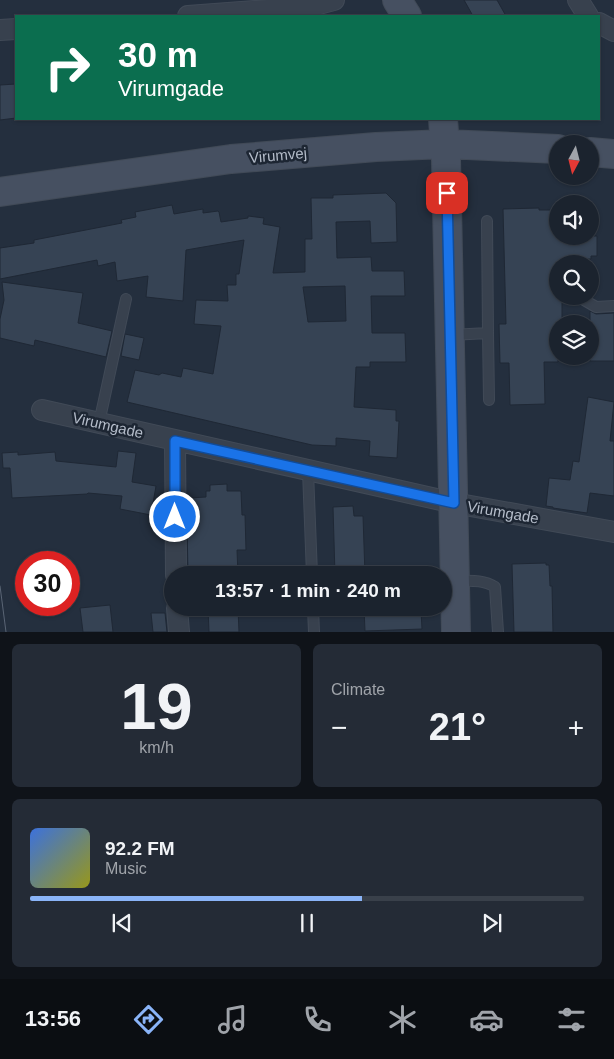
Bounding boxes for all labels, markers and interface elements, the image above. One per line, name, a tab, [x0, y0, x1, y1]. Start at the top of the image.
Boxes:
icon: right	[35, 35, 100, 100]
text: 30 m	[118, 35, 198, 74]
text: Virumgade	[118, 76, 224, 101]
north arrow	[549, 135, 599, 185]
map controls	[549, 135, 599, 365]
street label: Virumvej	[248, 144, 308, 166]
pin	[426, 172, 468, 214]
icon: arrive	[433, 179, 461, 207]
button: sound	[549, 195, 599, 245]
button: search	[549, 255, 599, 305]
button: layers	[549, 315, 599, 365]
street label: Virumgade	[71, 409, 145, 441]
position arrow	[148, 490, 200, 542]
street label: Virumgade	[466, 497, 540, 527]
speed limit sign: 30	[15, 551, 80, 616]
text: 13:57 · 1 min · 240 m	[215, 580, 401, 601]
text: 19	[120, 670, 193, 743]
text: Climate	[331, 681, 385, 698]
text: 21°	[429, 706, 486, 748]
text: −	[331, 712, 347, 743]
text: +	[568, 712, 584, 743]
text: km/h	[139, 739, 174, 756]
text: 92.2 FM	[105, 838, 175, 859]
text: Music	[105, 860, 147, 877]
icon: previous	[108, 909, 136, 937]
icon: pause	[293, 909, 321, 937]
icon: next	[478, 909, 506, 937]
icon: directions	[131, 1002, 166, 1037]
icon: music	[215, 1002, 250, 1037]
icon: phone	[300, 1002, 335, 1037]
icon: climate	[385, 1002, 420, 1037]
icon: car	[469, 1002, 504, 1037]
icon: filters	[554, 1002, 589, 1037]
text: 13:56	[25, 1006, 81, 1031]

